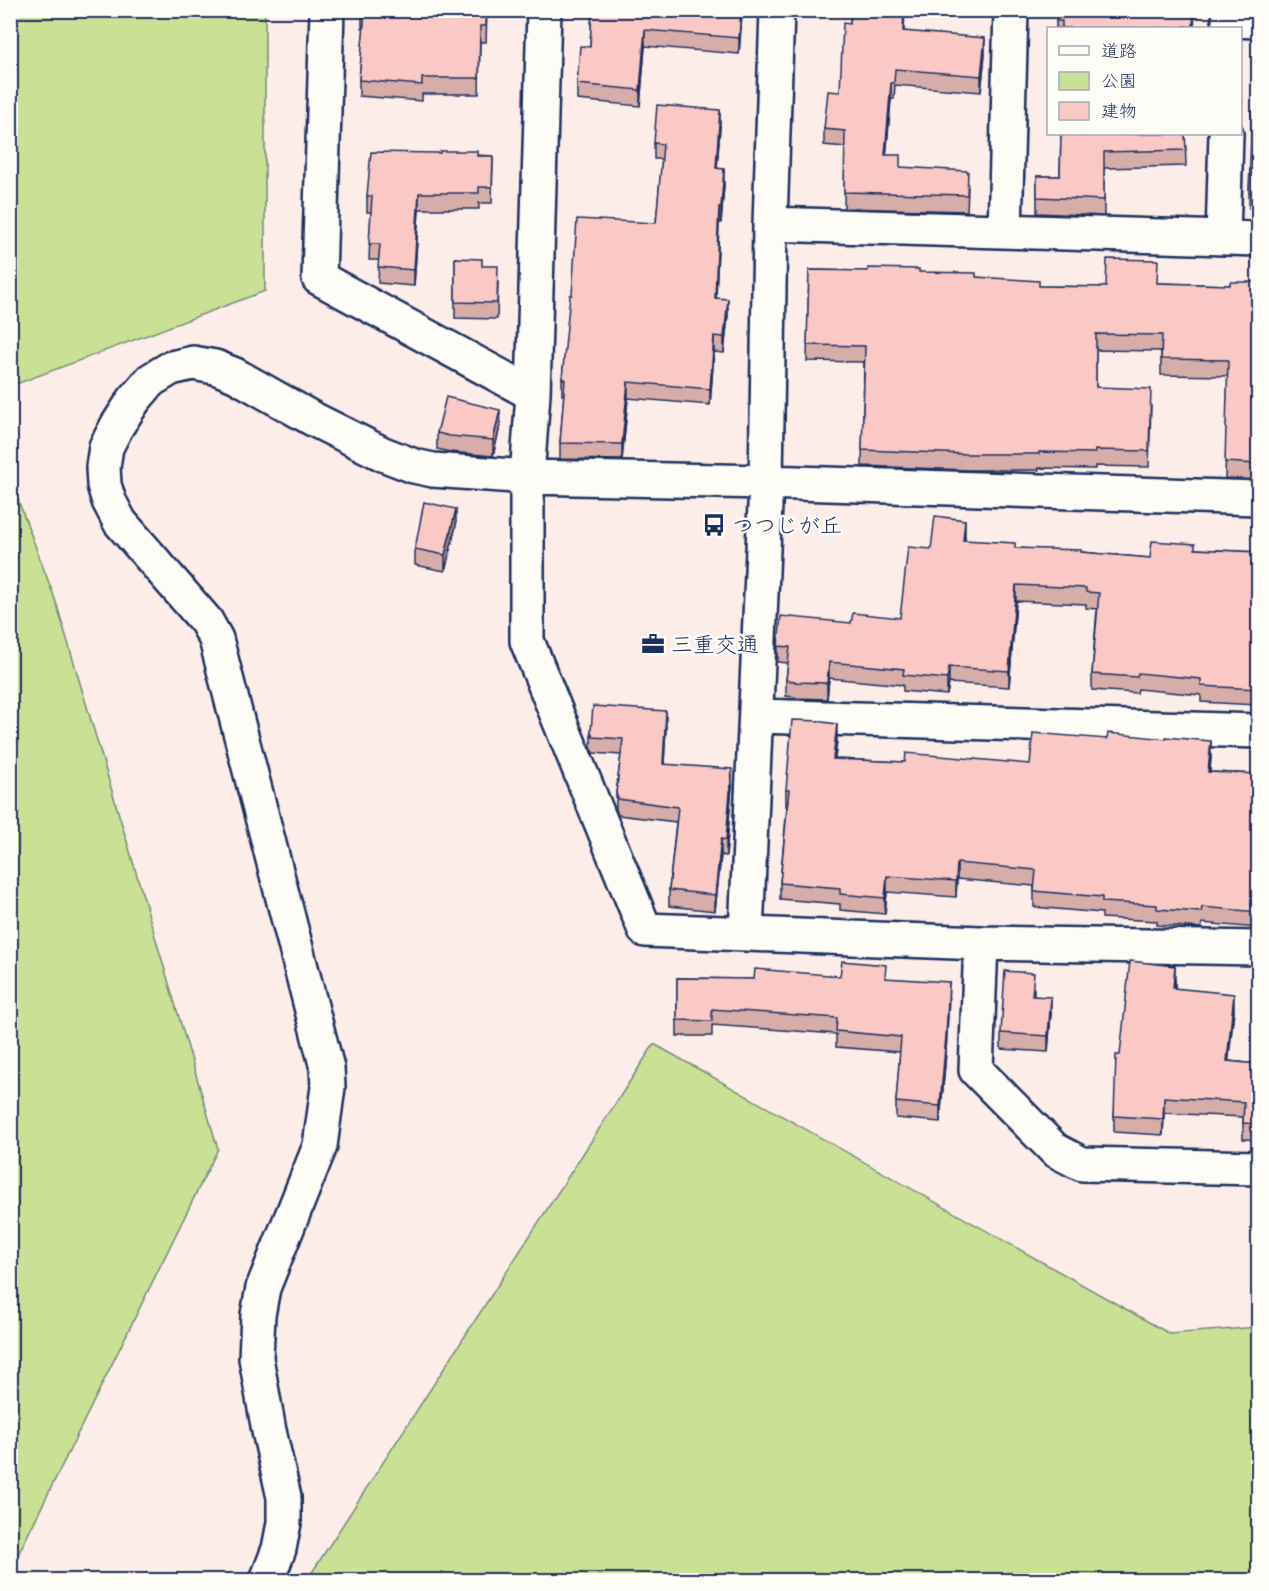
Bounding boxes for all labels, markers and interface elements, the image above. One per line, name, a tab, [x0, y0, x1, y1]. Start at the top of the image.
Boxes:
legend	[1047, 27, 1242, 135]
text: 道路	[1101, 39, 1137, 63]
text: 公園	[1101, 69, 1137, 93]
text: 建物	[1101, 99, 1137, 123]
place label: つつじが丘	[732, 511, 842, 540]
bus stop icon: つつじが丘	[701, 512, 727, 538]
place label: 三重交通	[671, 630, 759, 659]
office icon: 三重交通	[640, 631, 666, 657]

